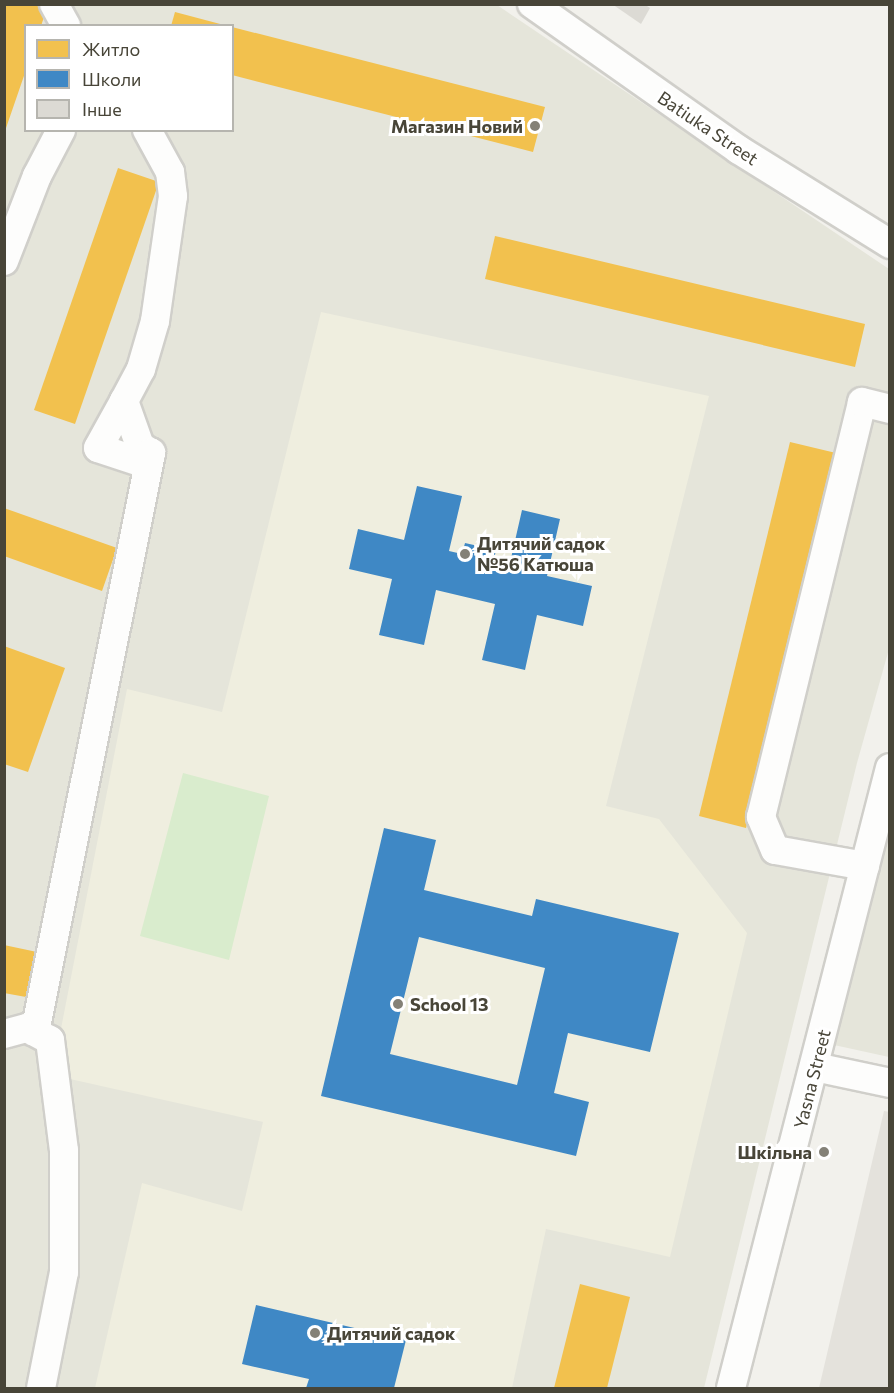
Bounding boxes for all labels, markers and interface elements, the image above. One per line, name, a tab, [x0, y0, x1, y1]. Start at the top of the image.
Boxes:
legend	[24, 24, 234, 132]
text: Житло	[82, 38, 140, 60]
text: Школи	[82, 68, 141, 90]
street label: Batiuka Street	[654, 86, 762, 170]
text: Інше	[82, 98, 122, 120]
place label: Магазин Новий	[391, 115, 523, 137]
marker: Магазин Новий	[528, 119, 542, 133]
place label: Дитячий садок №56 Катюша	[477, 533, 605, 576]
marker: Дитячий садок №56 Катюша	[458, 547, 472, 561]
place label: School 13	[410, 993, 488, 1015]
marker: School 13	[391, 997, 405, 1011]
street label: Yasna Street	[789, 1027, 835, 1131]
place label: Шкільна	[737, 1141, 812, 1163]
marker: Шкільна	[817, 1145, 831, 1159]
place label: Дитячий садок	[327, 1322, 455, 1344]
marker: Дитячий садок	[308, 1326, 322, 1340]

